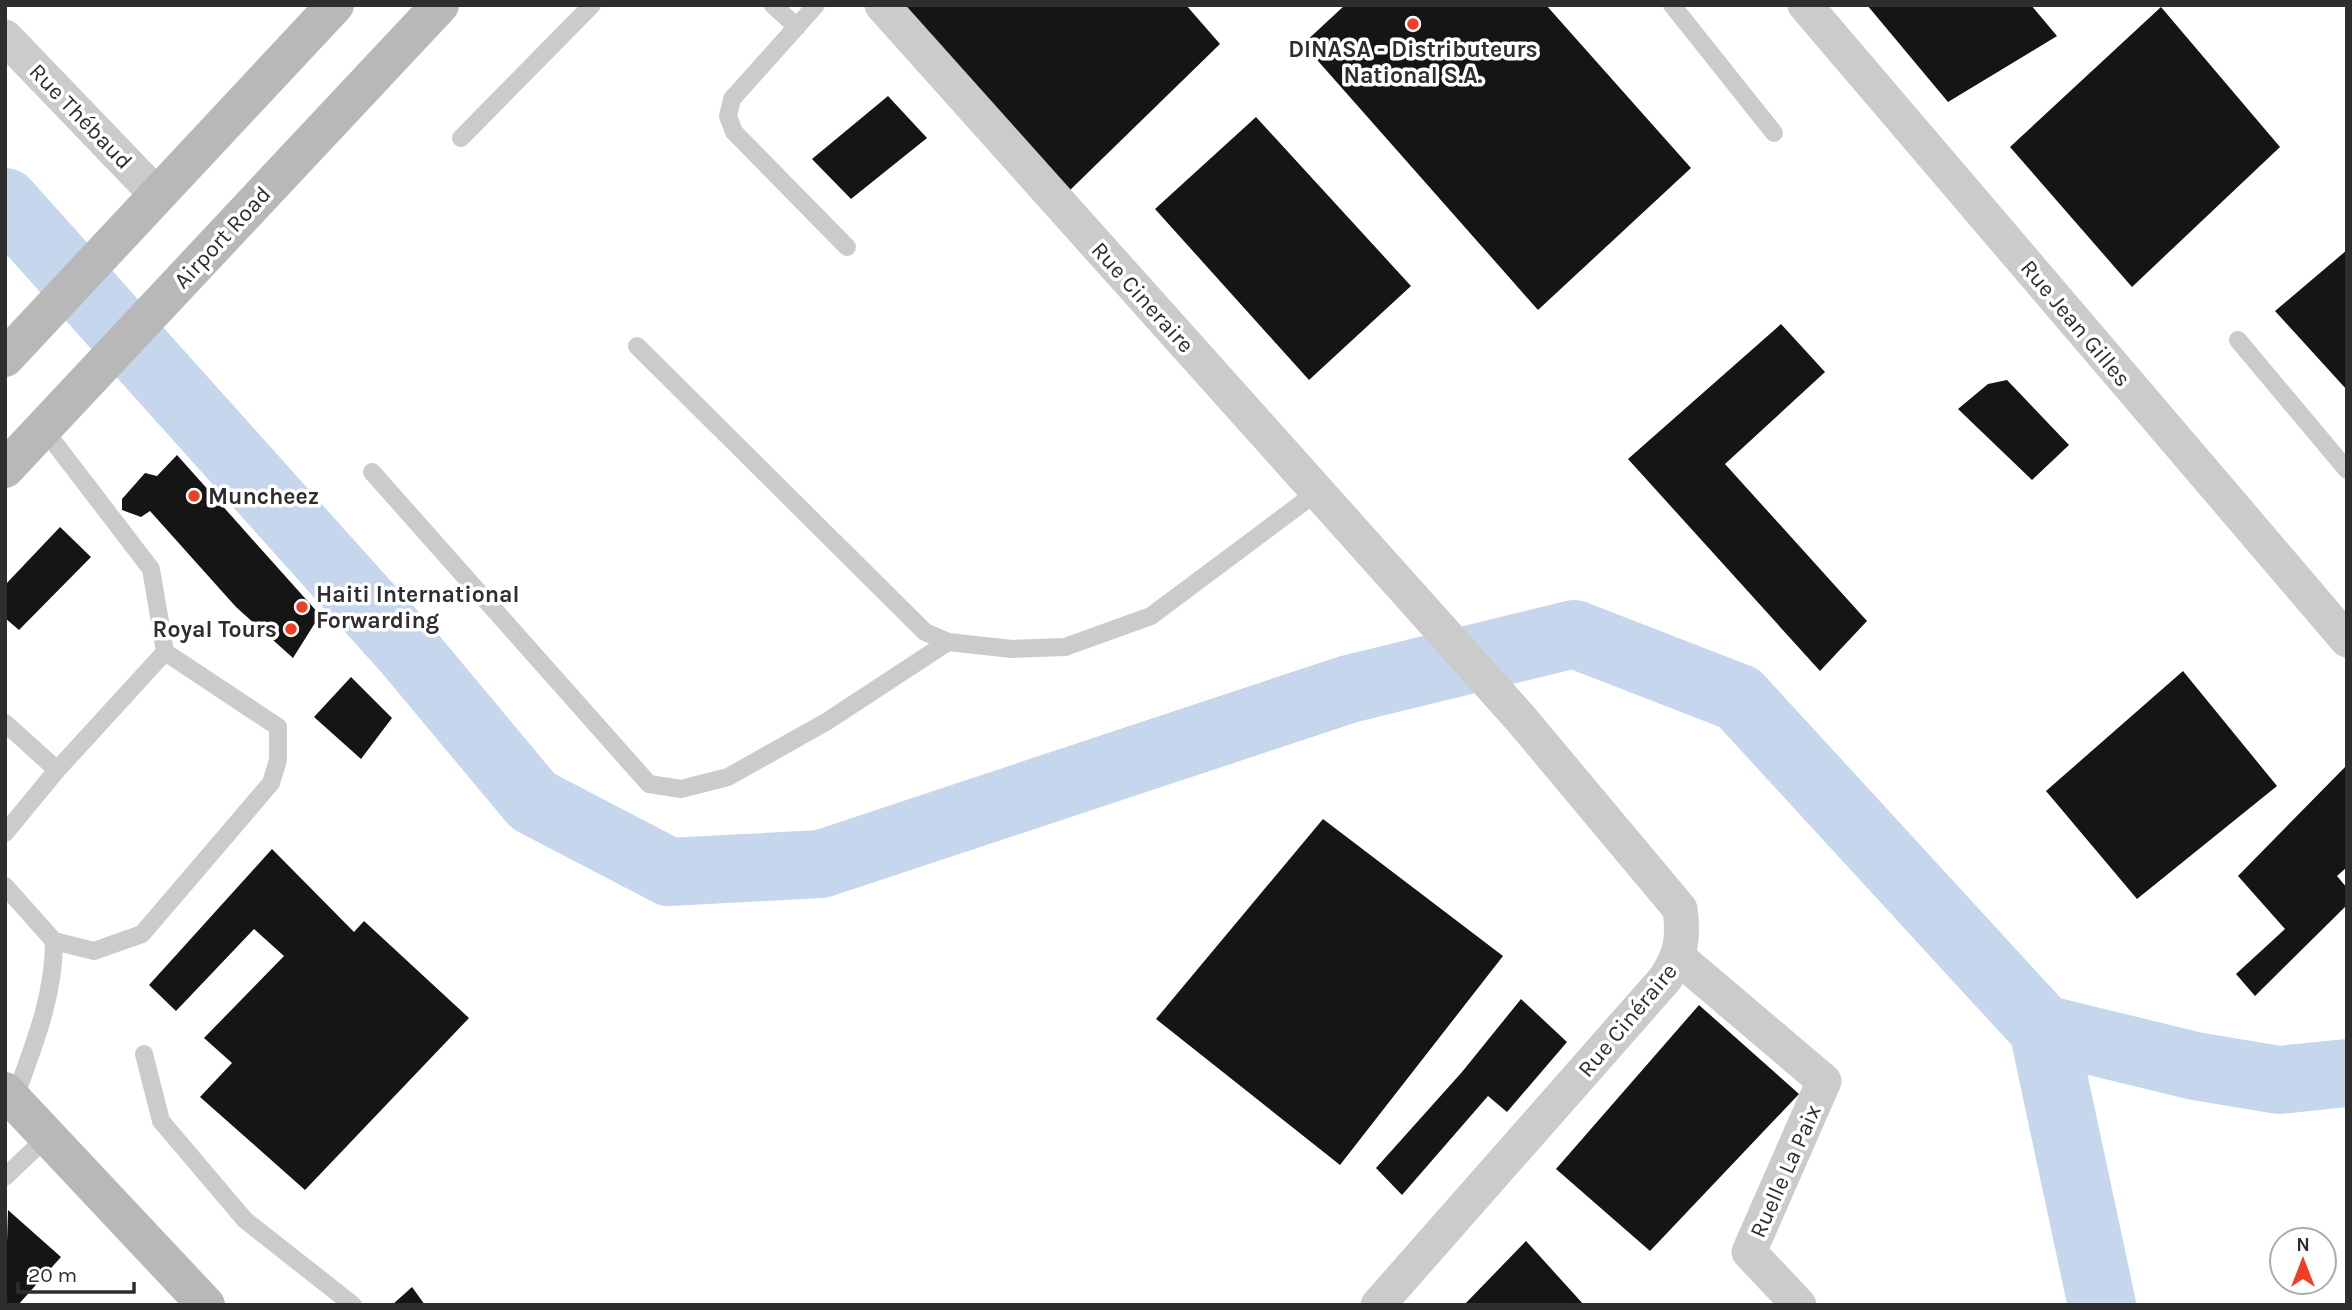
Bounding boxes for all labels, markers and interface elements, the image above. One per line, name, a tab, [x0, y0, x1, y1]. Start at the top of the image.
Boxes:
marker: DINASA - Distributeurs National S.A.	[1405, 16, 1421, 32]
place label: DINASA - Distributeurs National S.A.	[1288, 36, 1538, 89]
street label: Rue Thébaud	[24, 58, 138, 175]
street label: Airport Road	[168, 181, 276, 294]
street label: Rue Cineraire	[1086, 236, 1199, 358]
street label: Rue Jean Gilles	[2015, 255, 2136, 392]
place label: Muncheez	[208, 483, 319, 510]
marker: Muncheez	[186, 488, 202, 504]
place label: Haiti International Forwarding	[316, 581, 520, 634]
marker: Haiti International Forwarding	[294, 599, 310, 615]
place label: Royal Tours	[153, 616, 277, 643]
marker: Royal Tours	[283, 621, 299, 637]
street label: Rue Cinéraire	[1572, 958, 1683, 1083]
street label: Ruelle La Paix	[1744, 1100, 1827, 1242]
north arrow	[2268, 1226, 2338, 1296]
text: N	[2296, 1234, 2310, 1256]
scale bar	[18, 1250, 133, 1294]
text: 20 m	[28, 1263, 77, 1287]

